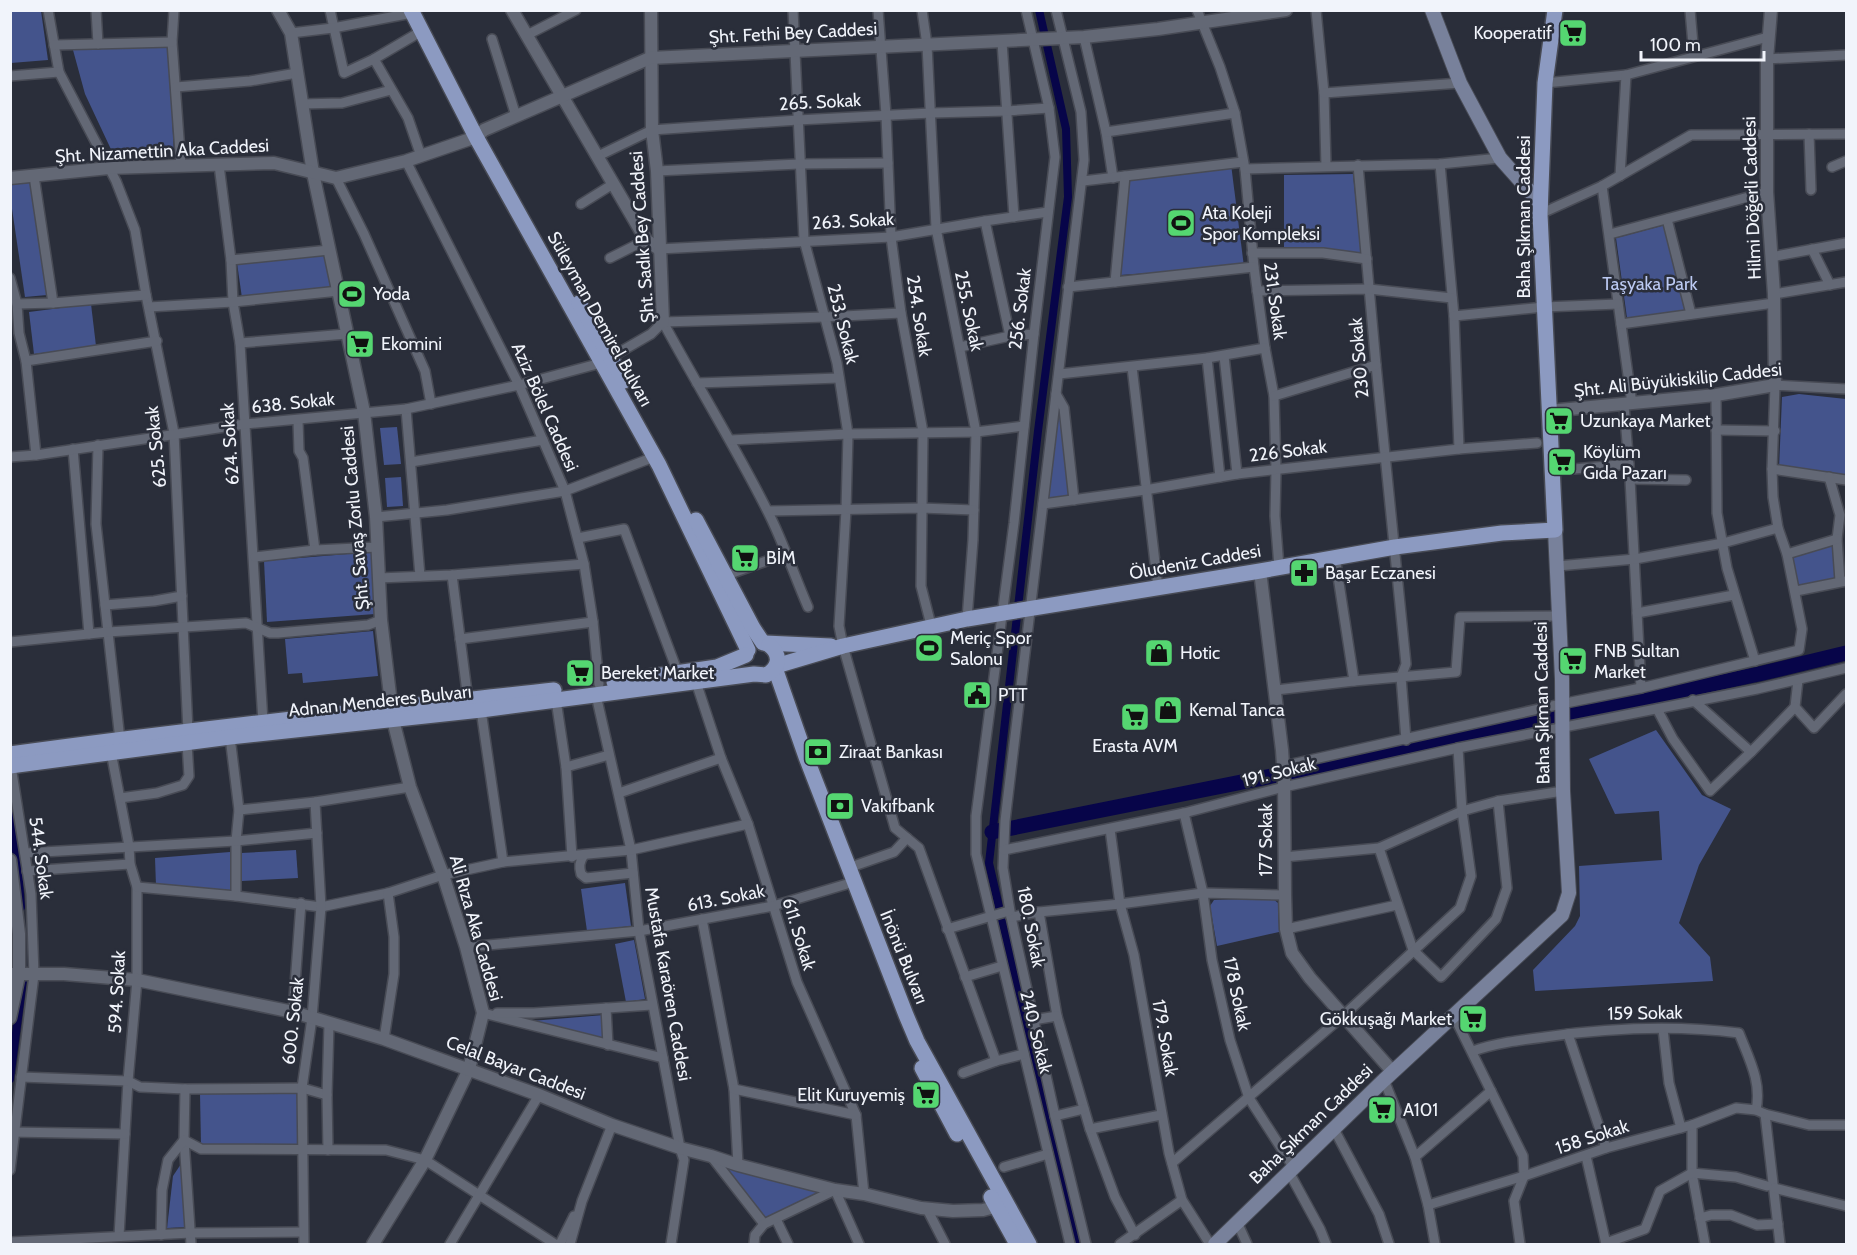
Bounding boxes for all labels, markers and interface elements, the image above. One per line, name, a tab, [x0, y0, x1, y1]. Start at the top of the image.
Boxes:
supermarket icon: Kooperatif	[1557, 17, 1589, 49]
street label: Şht. Fethi Bey Caddesi	[708, 18, 878, 48]
place label: Kooperatif	[1474, 22, 1552, 44]
scale bar	[1641, 24, 1764, 62]
text: 100 m	[1650, 34, 1701, 56]
street label: 265. Sokak	[778, 89, 863, 115]
street label: Hilmi Döğerli Caddesi	[1738, 116, 1766, 280]
street label: Şht. Nizamettin Aka Caddesi	[54, 134, 270, 168]
street label: Baha Şıkman Caddesi	[1513, 136, 1535, 298]
street label: Şht. Sadık Bey Caddesi	[625, 150, 659, 324]
place label: Ata Koleji Spor Kompleksi	[1202, 202, 1320, 245]
sports icon: Ata Koleji Spor Kompleksi	[1165, 207, 1197, 239]
street label: 263. Sokak	[811, 208, 896, 234]
street label: Süleyman Demirel Bulvarı	[543, 228, 657, 410]
street label: 231. Sokak	[1259, 261, 1291, 342]
street label: 256. Sokak	[1004, 266, 1036, 351]
street label: 255. Sokak	[950, 269, 988, 354]
park label: Taşyaka Park	[1602, 273, 1699, 295]
street label: 254. Sokak	[902, 274, 936, 359]
sports icon: Yoda	[336, 278, 368, 310]
street label: 253. Sokak	[822, 282, 864, 367]
place label: Yoda	[372, 283, 411, 305]
street label: 230 Sokak	[1344, 316, 1373, 399]
supermarket icon: Ekomini	[344, 328, 376, 360]
place label: Ekomini	[381, 333, 442, 355]
street label: Aziz Bölel Caddesi	[507, 339, 583, 475]
street label: Şht. Ali Büyükiskilip Caddesi	[1573, 358, 1783, 402]
street label: 638. Sokak	[250, 388, 337, 418]
street label: 624. Sokak	[216, 401, 244, 486]
street label: 625. Sokak	[141, 404, 171, 489]
supermarket icon: Uzunkaya Market	[1543, 405, 1575, 437]
place label: Uzunkaya Market	[1580, 410, 1711, 432]
street label: Şht. Savaş Zorlu Caddesi	[336, 425, 374, 611]
street label: 226 Sokak	[1248, 435, 1329, 467]
place label: Köylüm Gıda Pazarı	[1583, 441, 1667, 484]
supermarket icon: Köylüm Gıda Pazarı	[1546, 446, 1578, 478]
street label: Öludeniz Caddesi	[1127, 540, 1263, 584]
supermarket icon: BİM	[729, 542, 761, 574]
place label: BİM	[766, 547, 796, 569]
pharmacy icon: Başar Eczanesi	[1288, 557, 1320, 589]
place label: Başar Eczanesi	[1325, 562, 1436, 584]
street label: Baha Şıkman Caddesi	[1530, 621, 1554, 785]
place label: Meriç Spor Salonu	[950, 627, 1032, 670]
sports icon: Meriç Spor Salonu	[913, 632, 945, 664]
shop icon: Hotic	[1143, 637, 1175, 669]
place label: FNB Sultan Market	[1594, 640, 1680, 683]
place label: Hotic	[1180, 642, 1220, 664]
supermarket icon: FNB Sultan Market	[1557, 645, 1589, 677]
supermarket icon: Bereket Market	[564, 657, 596, 689]
place label: Bereket Market	[601, 662, 714, 684]
public building icon: PTT	[961, 679, 993, 711]
street label: Adnan Menderes Bulvarı	[287, 680, 473, 722]
place label: PTT	[998, 684, 1028, 706]
shop icon: Kemal Tanca	[1152, 694, 1184, 726]
place label: Kemal Tanca	[1189, 699, 1285, 721]
supermarket icon: Erasta AVM	[1119, 701, 1151, 733]
place label: Erasta AVM	[1092, 735, 1178, 757]
bank icon: Ziraat Bankası	[802, 736, 834, 768]
place label: Ziraat Bankası	[839, 741, 943, 763]
street label: 191. Sokak	[1240, 752, 1319, 792]
bank icon: Vakıfbank	[824, 790, 856, 822]
place label: Vakıfbank	[861, 795, 935, 817]
street label: 177 Sokak	[1255, 803, 1277, 877]
street label: 544. Sokak	[24, 815, 58, 902]
street label: Ali Rıza Aka Caddesi	[445, 853, 507, 1003]
street label: 613. Sokak	[685, 880, 768, 916]
street label: Mustafa Karaören Caddesi	[640, 885, 696, 1083]
street label: 180. Sokak	[1012, 885, 1050, 970]
street label: 611. Sokak	[778, 895, 821, 974]
street label: İnönü Bulvarı	[875, 907, 933, 1007]
street label: 594. Sokak	[104, 949, 130, 1034]
street label: 178 Sokak	[1218, 955, 1256, 1034]
street label: 600. Sokak	[277, 975, 309, 1066]
street label: 240. Sokak	[1015, 988, 1057, 1077]
street label: 179. Sokak	[1147, 998, 1183, 1079]
street label: 159 Sokak	[1607, 1001, 1684, 1025]
supermarket icon: Gökkuşağı Market	[1457, 1003, 1489, 1035]
place label: Gökkuşağı Market	[1320, 1008, 1452, 1030]
street label: Celal Bayar Caddesi	[443, 1031, 589, 1105]
street label: Baha Şıkman Caddesi	[1245, 1059, 1377, 1189]
supermarket icon: Elit Kuruyemiş	[910, 1079, 942, 1111]
place label: Elit Kuruyemiş	[797, 1084, 905, 1106]
supermarket icon: A101	[1366, 1094, 1398, 1126]
place label: A101	[1403, 1099, 1438, 1121]
street label: 158 Sokak	[1553, 1115, 1632, 1159]

